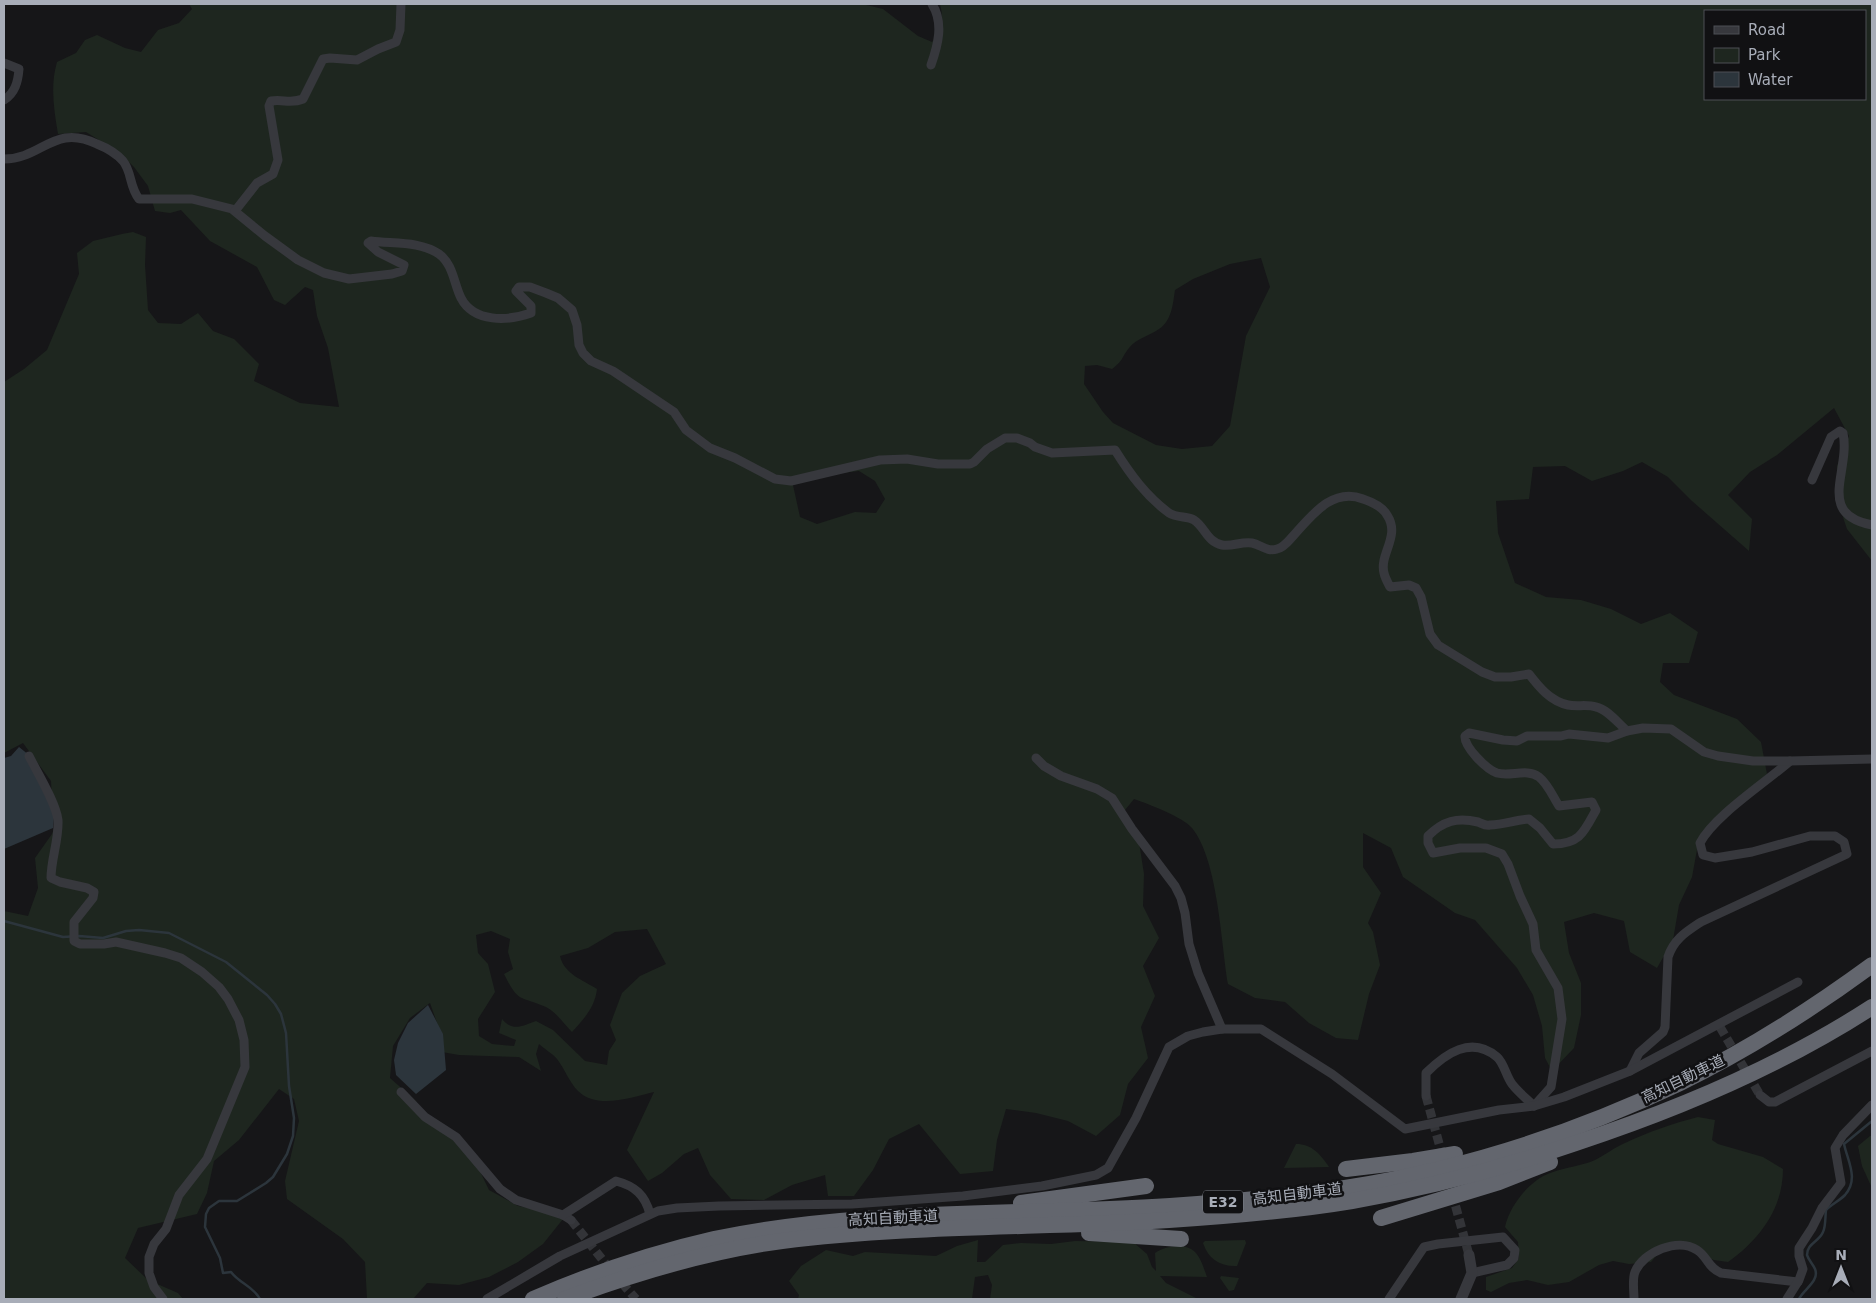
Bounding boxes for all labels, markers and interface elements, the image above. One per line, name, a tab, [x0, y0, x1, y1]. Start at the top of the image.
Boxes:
legend	[1704, 10, 1866, 100]
text: Road	[1748, 21, 1786, 39]
text: Park	[1748, 46, 1781, 64]
text: Water	[1748, 71, 1793, 89]
street label: 高知自動車道	[1639, 1051, 1727, 1107]
street label: 高知自動車道	[1251, 1180, 1343, 1208]
road number: E32	[1203, 1190, 1243, 1214]
street label: 高知自動車道	[848, 1207, 938, 1229]
north arrow	[1816, 1243, 1866, 1293]
text: N	[1835, 1247, 1847, 1263]

